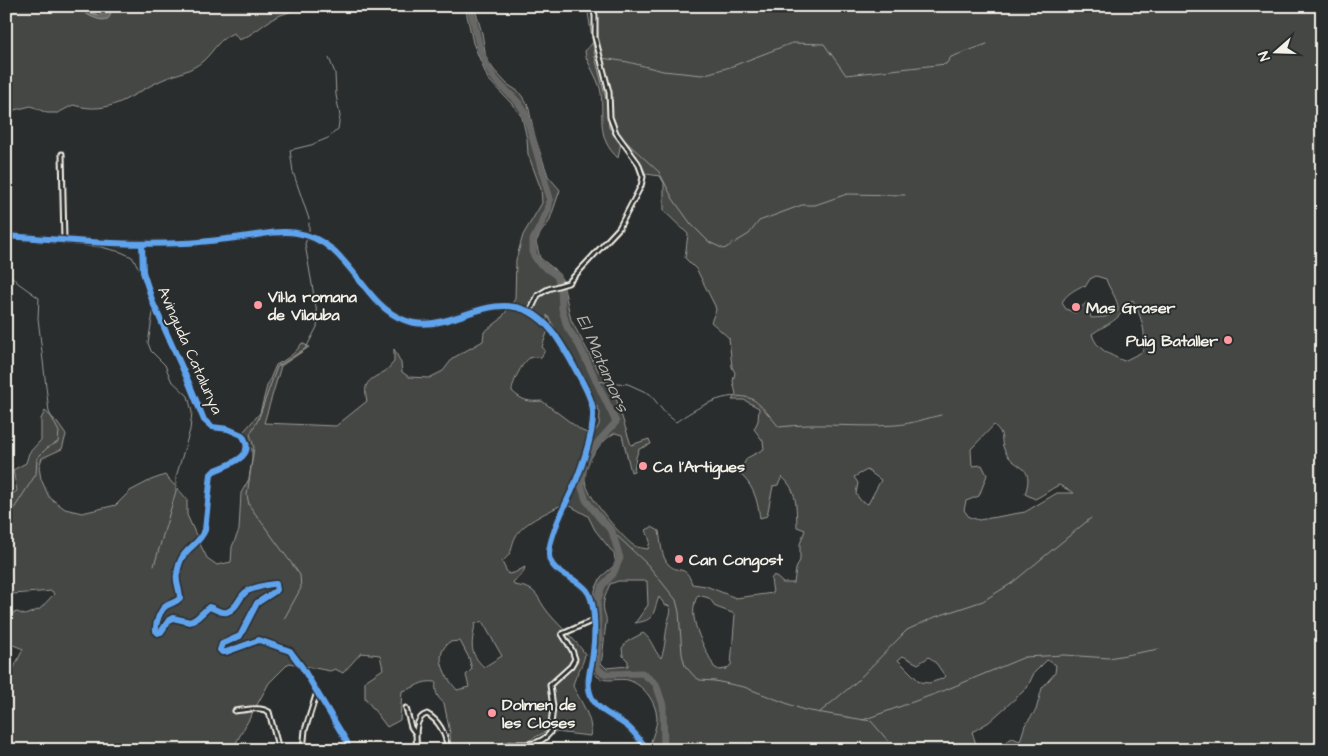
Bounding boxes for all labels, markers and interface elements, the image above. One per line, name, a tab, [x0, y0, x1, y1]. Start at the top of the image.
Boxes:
north arrow	[1250, 28, 1300, 78]
text: N	[1254, 48, 1276, 64]
street label: Avinguda Catalunya	[151, 283, 228, 418]
place label: Vil·la romana de Vilauba	[267, 286, 358, 326]
place label: Mas Graser	[1086, 297, 1176, 319]
marker: Vil·la romana de Vilauba	[252, 299, 264, 311]
marker: Mas Graser	[1070, 301, 1082, 313]
water label: El Matamors	[570, 310, 636, 417]
place label: Puig Bataller	[1126, 330, 1218, 354]
marker: Puig Bataller	[1222, 334, 1234, 346]
place label: Ca l'Artigues	[653, 456, 745, 480]
marker: Ca l'Artigues	[637, 460, 649, 472]
place label: Can Congost	[689, 549, 783, 573]
marker: Can Congost	[673, 553, 685, 565]
place label: Dolmen de les Closes	[502, 694, 577, 734]
marker: Dolmen de les Closes	[486, 707, 498, 719]

